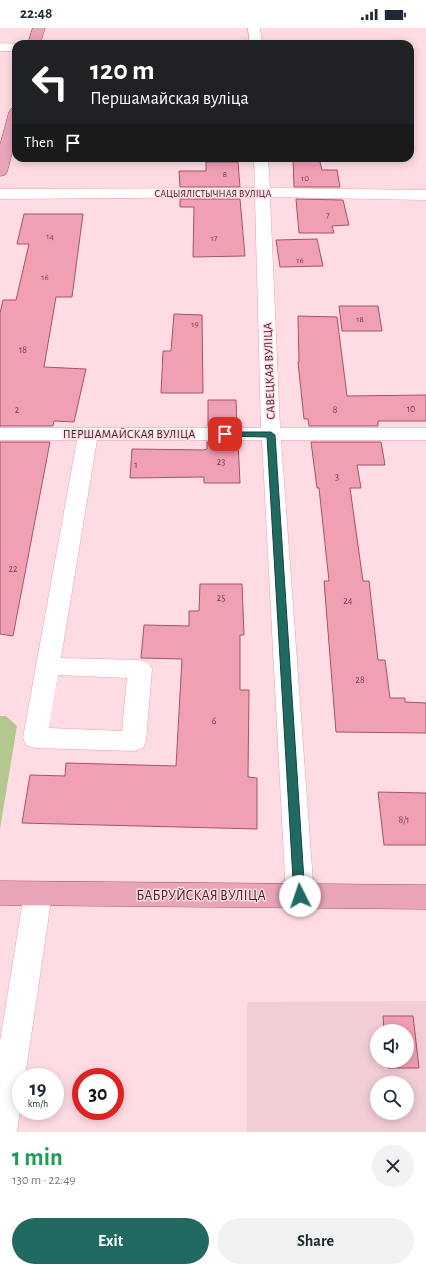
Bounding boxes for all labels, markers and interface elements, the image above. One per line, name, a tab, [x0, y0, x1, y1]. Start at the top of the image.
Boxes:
text: 22:48	[20, 6, 53, 21]
icon: left	[24, 56, 76, 108]
text: 120 m	[90, 57, 155, 85]
text: Першамайская вуліца	[90, 90, 249, 108]
icon: arrive	[62, 132, 84, 154]
text: Then	[24, 135, 54, 150]
house number: 8	[223, 170, 227, 179]
house number: 10	[301, 174, 309, 183]
street label: САЦЫЯЛІСТЫЧНАЯ ВУЛІЦА	[155, 189, 272, 199]
house number: 7	[326, 211, 330, 220]
house number: 14	[46, 232, 54, 241]
house number: 17	[211, 234, 218, 243]
house number: 16	[296, 256, 304, 265]
house number: 16	[41, 273, 49, 282]
house number: 18	[356, 315, 364, 324]
house number: 19	[191, 320, 199, 329]
street label: САВЕЦКАЯ ВУЛІЦА	[261, 322, 277, 420]
house number: 18	[19, 345, 27, 355]
house number: 10	[407, 404, 415, 414]
house number: 2	[15, 405, 20, 415]
house number: 8	[333, 405, 338, 415]
pin	[208, 417, 242, 451]
icon: arrive	[214, 423, 236, 445]
street label: ПЕРШАМАЙСКАЯ ВУЛІЦА	[63, 427, 195, 440]
house number: 23	[217, 457, 225, 467]
house number: 1	[134, 460, 138, 470]
house number: 3	[335, 472, 339, 482]
house number: 22	[8, 564, 18, 574]
house number: 25	[217, 593, 225, 603]
house number: 24	[343, 596, 353, 606]
house number: 28	[355, 675, 365, 685]
house number: 6	[212, 716, 217, 726]
house number: 8/1	[398, 815, 410, 825]
position arrow	[279, 875, 321, 917]
street label: БАБРУЙСКАЯ ВУЛІЦА	[136, 888, 266, 903]
map controls	[370, 1024, 414, 1120]
button: sound	[370, 1024, 414, 1068]
speed limit sign: 30	[72, 1068, 124, 1120]
button: search	[370, 1076, 414, 1120]
text: 19	[30, 1079, 46, 1099]
text: km/h	[28, 1099, 48, 1109]
button: close	[372, 1145, 414, 1187]
text: 1 min	[12, 1146, 63, 1170]
text: 130 m · 22:49	[12, 1174, 76, 1187]
button: Exit	[12, 1218, 209, 1264]
button: Share	[217, 1218, 414, 1264]

